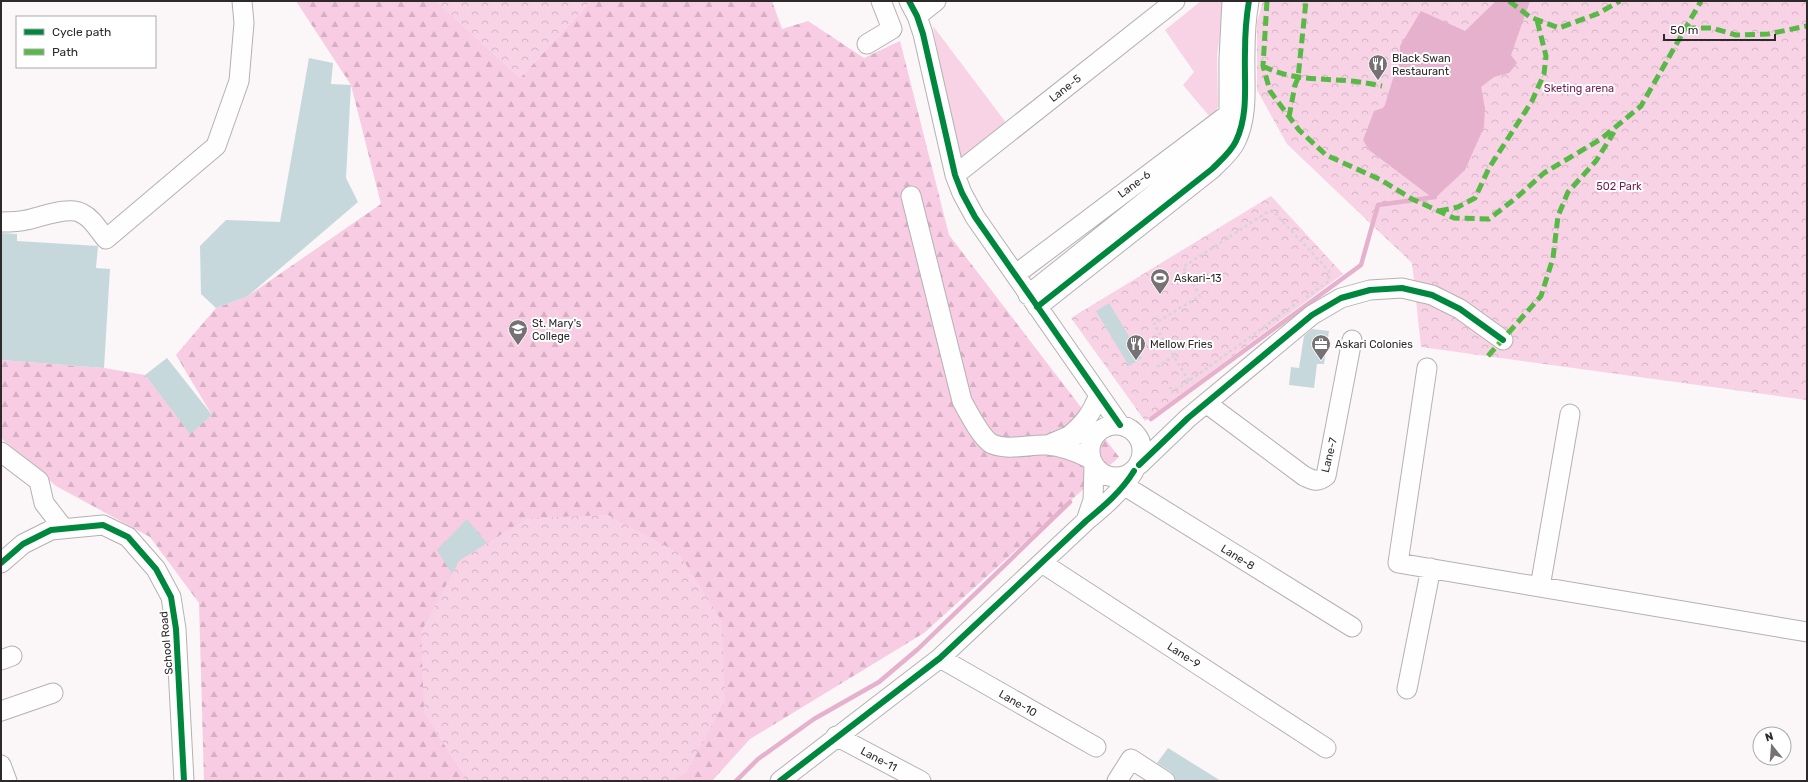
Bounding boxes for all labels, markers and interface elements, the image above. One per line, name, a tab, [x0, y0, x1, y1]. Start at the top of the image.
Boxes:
legend	[16, 16, 156, 68]
scale bar	[1664, 16, 1775, 42]
text: 50 m	[1670, 23, 1698, 37]
text: Cycle path	[52, 25, 111, 39]
text: Path	[52, 45, 78, 59]
place label: Black Swan Restaurant	[1392, 52, 1451, 78]
restaurant icon: Black Swan Restaurant	[1367, 53, 1389, 81]
street label: Lane-5	[1047, 72, 1084, 105]
park label: Sketing arena	[1544, 82, 1614, 95]
street label: Lane-6	[1116, 168, 1153, 201]
park label: 502 Park	[1596, 180, 1642, 193]
sports icon: Askari-13	[1149, 267, 1171, 295]
place label: Askari-13	[1174, 272, 1222, 285]
place label: St. Mary's College	[532, 317, 582, 343]
school or university icon: St. Mary's College	[507, 318, 529, 346]
restaurant icon: Mellow Fries	[1125, 333, 1147, 361]
office icon: Askari Colonies	[1310, 333, 1332, 361]
place label: Mellow Fries	[1150, 338, 1213, 351]
place label: Askari Colonies	[1335, 338, 1413, 351]
street label: Lane-7	[1319, 436, 1340, 474]
street label: Lane-8	[1218, 542, 1257, 573]
street label: School Road	[157, 611, 176, 675]
street label: Lane-9	[1165, 640, 1203, 671]
street label: Lane-10	[996, 687, 1039, 719]
north arrow	[1752, 726, 1792, 766]
text: N	[1764, 730, 1775, 744]
street label: Lane-11	[858, 744, 899, 774]

